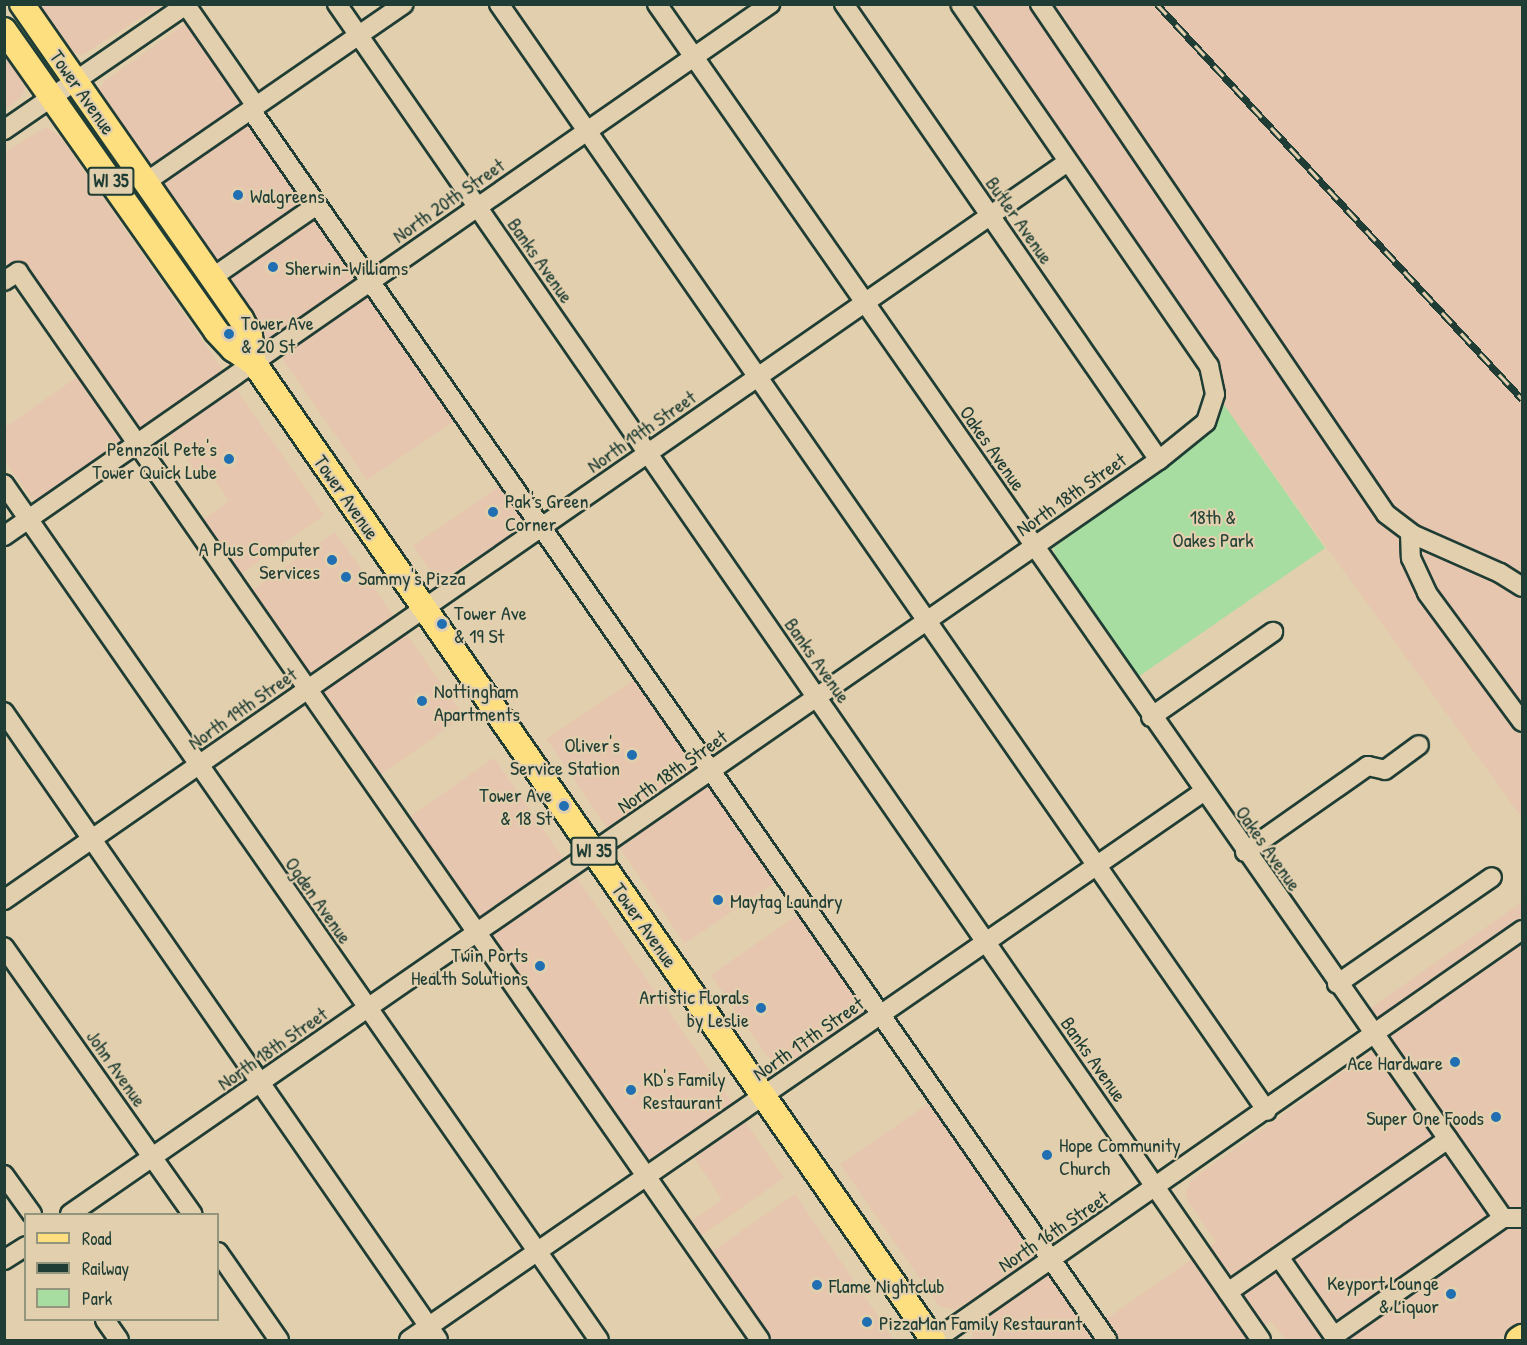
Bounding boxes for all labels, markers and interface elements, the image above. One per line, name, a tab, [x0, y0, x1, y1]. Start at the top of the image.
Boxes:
street label: Tower Avenue	[45, 45, 121, 139]
street label: North 20th Street	[387, 153, 509, 247]
road number: WI 35	[87, 166, 135, 196]
street label: Butler Avenue	[981, 172, 1059, 268]
place label: Walgreens	[250, 183, 325, 207]
marker: Walgreens	[231, 188, 245, 202]
street label: Banks Avenue	[503, 213, 579, 307]
place label: Sherwin-Williams	[285, 255, 408, 279]
marker: Sherwin-Williams	[266, 260, 280, 274]
place label: Tower Ave & 20 St	[241, 310, 314, 357]
marker: Tower Ave & 20 St	[222, 327, 236, 341]
street label: North 19th Street	[582, 385, 700, 477]
street label: Oakes Avenue	[955, 401, 1031, 495]
place label: Pennzoil Pete's Tower Quick Lube	[92, 436, 217, 483]
street label: North 18th Street	[1011, 447, 1131, 541]
street label: Tower Avenue	[309, 450, 385, 544]
marker: Pennzoil Pete's Tower Quick Lube	[222, 452, 236, 466]
place label: Pak's Green Corner	[505, 488, 589, 535]
marker: Pak's Green Corner	[486, 505, 500, 519]
park label: 18th & Oakes Park	[1173, 505, 1253, 552]
place label: A Plus Computer Services	[199, 536, 320, 583]
marker: A Plus Computer Services	[325, 553, 339, 567]
place label: Sammy's Pizza	[358, 565, 465, 589]
marker: Sammy's Pizza	[339, 570, 353, 584]
place label: Tower Ave & 19 St	[454, 600, 527, 647]
street label: Banks Avenue	[780, 613, 856, 707]
marker: Tower Ave & 19 St	[435, 617, 449, 631]
street label: North 19th Street	[183, 662, 301, 754]
place label: Nottingham Apartments	[434, 678, 520, 725]
marker: Nottingham Apartments	[415, 694, 429, 708]
street label: North 18th Street	[612, 724, 732, 818]
place label: Oliver's Service Station	[510, 732, 620, 779]
marker: Oliver's Service Station	[625, 748, 639, 762]
place label: Tower Ave & 18 St	[479, 783, 552, 830]
marker: Tower Ave & 18 St	[557, 799, 571, 813]
street label: Oakes Avenue	[1231, 801, 1307, 895]
road number: WI 35	[570, 836, 618, 866]
street label: Ogden Avenue	[280, 852, 358, 948]
street label: Tower Avenue	[607, 878, 683, 972]
place label: Maytag Laundry	[730, 888, 843, 912]
marker: Maytag Laundry	[711, 893, 725, 907]
place label: Twin Ports Health Solutions	[411, 942, 528, 989]
marker: Twin Ports Health Solutions	[533, 959, 547, 973]
place label: Artistic Florals by Leslie	[639, 984, 749, 1031]
street label: North 17th Street	[748, 991, 868, 1085]
street label: North 18th Street	[212, 1001, 332, 1095]
marker: Artistic Florals by Leslie	[754, 1001, 768, 1015]
street label: Banks Avenue	[1056, 1012, 1132, 1106]
street label: John Avenue	[82, 1025, 152, 1111]
place label: Ace Hardware	[1347, 1050, 1443, 1074]
marker: Ace Hardware	[1448, 1055, 1462, 1069]
place label: KD's Family Restaurant	[643, 1066, 726, 1113]
marker: KD's Family Restaurant	[624, 1083, 638, 1097]
place label: Super One Foods	[1366, 1105, 1484, 1129]
marker: Super One Foods	[1489, 1110, 1503, 1124]
place label: Hope Community Church	[1059, 1132, 1181, 1179]
marker: Hope Community Church	[1040, 1148, 1054, 1162]
street label: North 16th Street	[993, 1185, 1113, 1277]
legend	[24, 1213, 219, 1321]
text: Road	[82, 1226, 112, 1251]
text: Railway	[82, 1256, 129, 1281]
place label: Keyport Lounge & Liquor	[1327, 1270, 1439, 1317]
place label: Flame Nightclub	[829, 1273, 944, 1297]
marker: Flame Nightclub	[810, 1278, 824, 1292]
text: Park	[82, 1286, 112, 1311]
marker: Keyport Lounge & Liquor	[1444, 1287, 1458, 1301]
place label: PizzaMan Family Restaurant	[879, 1310, 1082, 1334]
marker: PizzaMan Family Restaurant	[860, 1315, 874, 1329]

